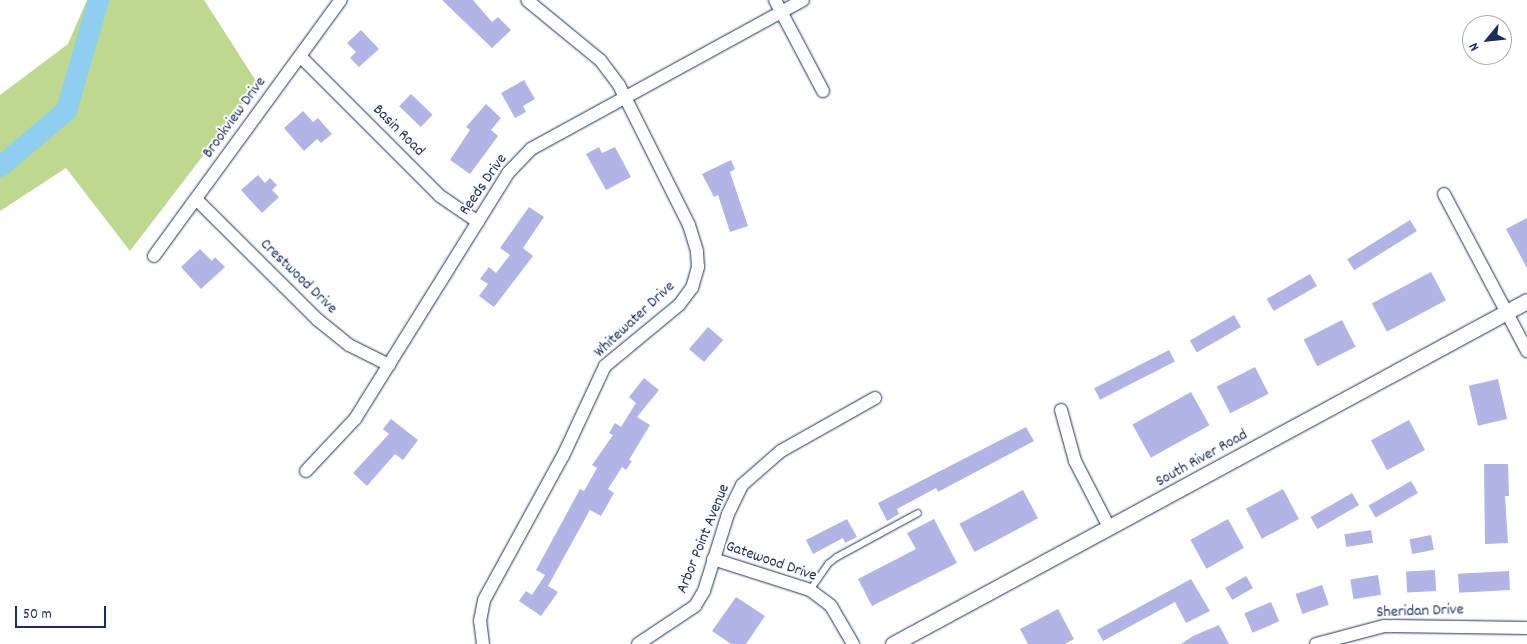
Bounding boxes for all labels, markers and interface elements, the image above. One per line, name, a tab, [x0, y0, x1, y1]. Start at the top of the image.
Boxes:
north arrow	[1462, 15, 1512, 65]
text: N	[1464, 39, 1485, 54]
street label: Brookview Drive	[199, 74, 271, 162]
street label: Basin Road	[368, 101, 428, 161]
street label: Reeds Drive	[456, 151, 512, 219]
street label: Crestwood Drive	[255, 235, 341, 319]
street label: Whitewater Drive	[591, 278, 679, 362]
street label: South River Road	[1153, 426, 1251, 492]
street label: Arbor Point Avenue	[673, 481, 735, 597]
street label: Gatewood Drive	[723, 537, 819, 587]
scale bar	[18, 596, 109, 628]
street label: Sheridan Drive	[1376, 601, 1464, 623]
text: 50 m	[23, 604, 52, 626]

